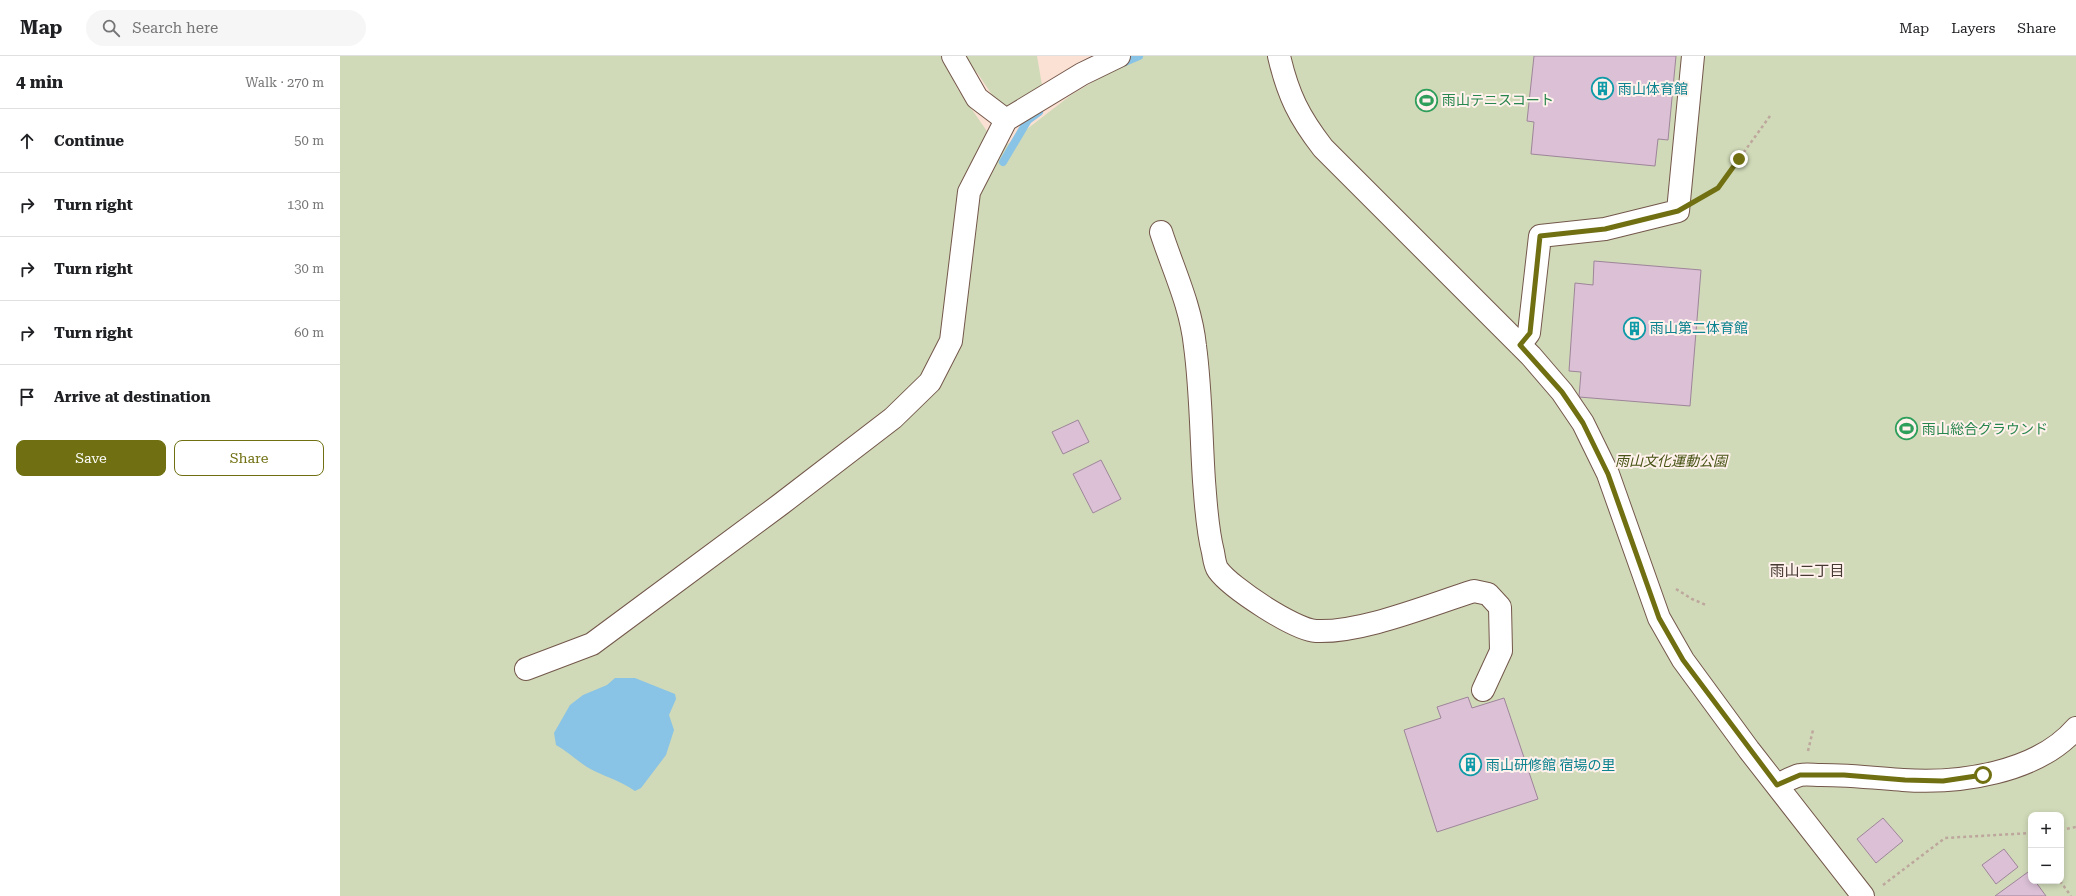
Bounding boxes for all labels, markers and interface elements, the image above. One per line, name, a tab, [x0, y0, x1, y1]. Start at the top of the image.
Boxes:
search box	[86, 10, 366, 46]
text: Map	[20, 16, 62, 39]
icon: search	[100, 17, 122, 39]
text: Search here	[132, 19, 218, 37]
text: Map	[1899, 20, 1929, 36]
text: Layers	[1951, 20, 1995, 36]
text: Share	[2017, 20, 2056, 36]
text: 4 min	[16, 72, 63, 92]
text: Walk · 270 m	[245, 75, 324, 90]
building icon: 雨山体育館	[1589, 76, 1615, 102]
place label: 雨山体育館	[1618, 81, 1688, 97]
sports icon: 雨山テニスコート	[1413, 87, 1439, 113]
place label: 雨山テニスコート	[1442, 92, 1554, 108]
icon: ahead	[16, 130, 38, 152]
text: Continue	[54, 132, 124, 150]
text: 50 m	[294, 133, 324, 148]
route end	[1730, 150, 1748, 168]
icon: right	[16, 194, 38, 216]
text: Turn right	[54, 196, 133, 214]
text: 130 m	[287, 197, 324, 212]
icon: right	[16, 258, 38, 280]
text: Turn right	[54, 260, 133, 278]
text: 30 m	[294, 261, 324, 276]
building icon: 雨山第二体育館	[1621, 315, 1647, 341]
place label: 雨山第二体育館	[1650, 320, 1748, 336]
icon: right	[16, 322, 38, 344]
text: Turn right	[54, 324, 133, 342]
text: 60 m	[294, 325, 324, 340]
icon: arrive	[16, 386, 38, 408]
text: Arrive at destination	[54, 388, 210, 406]
sports icon: 雨山総合グラウンド	[1894, 416, 1920, 442]
place label: 雨山総合グラウンド	[1922, 421, 2048, 437]
button: Save	[16, 440, 166, 476]
button: Share	[174, 440, 324, 476]
park label: 雨山文化運動公園	[1615, 453, 1729, 469]
district label: 雨山二丁目	[1769, 562, 1845, 580]
building icon: 雨山研修館 宿場の里	[1458, 752, 1484, 778]
place label: 雨山研修館 宿場の里	[1486, 757, 1616, 773]
route start	[1974, 766, 1992, 784]
map controls	[2028, 812, 2064, 884]
button: +	[2028, 812, 2064, 848]
button: −	[2028, 848, 2064, 884]

